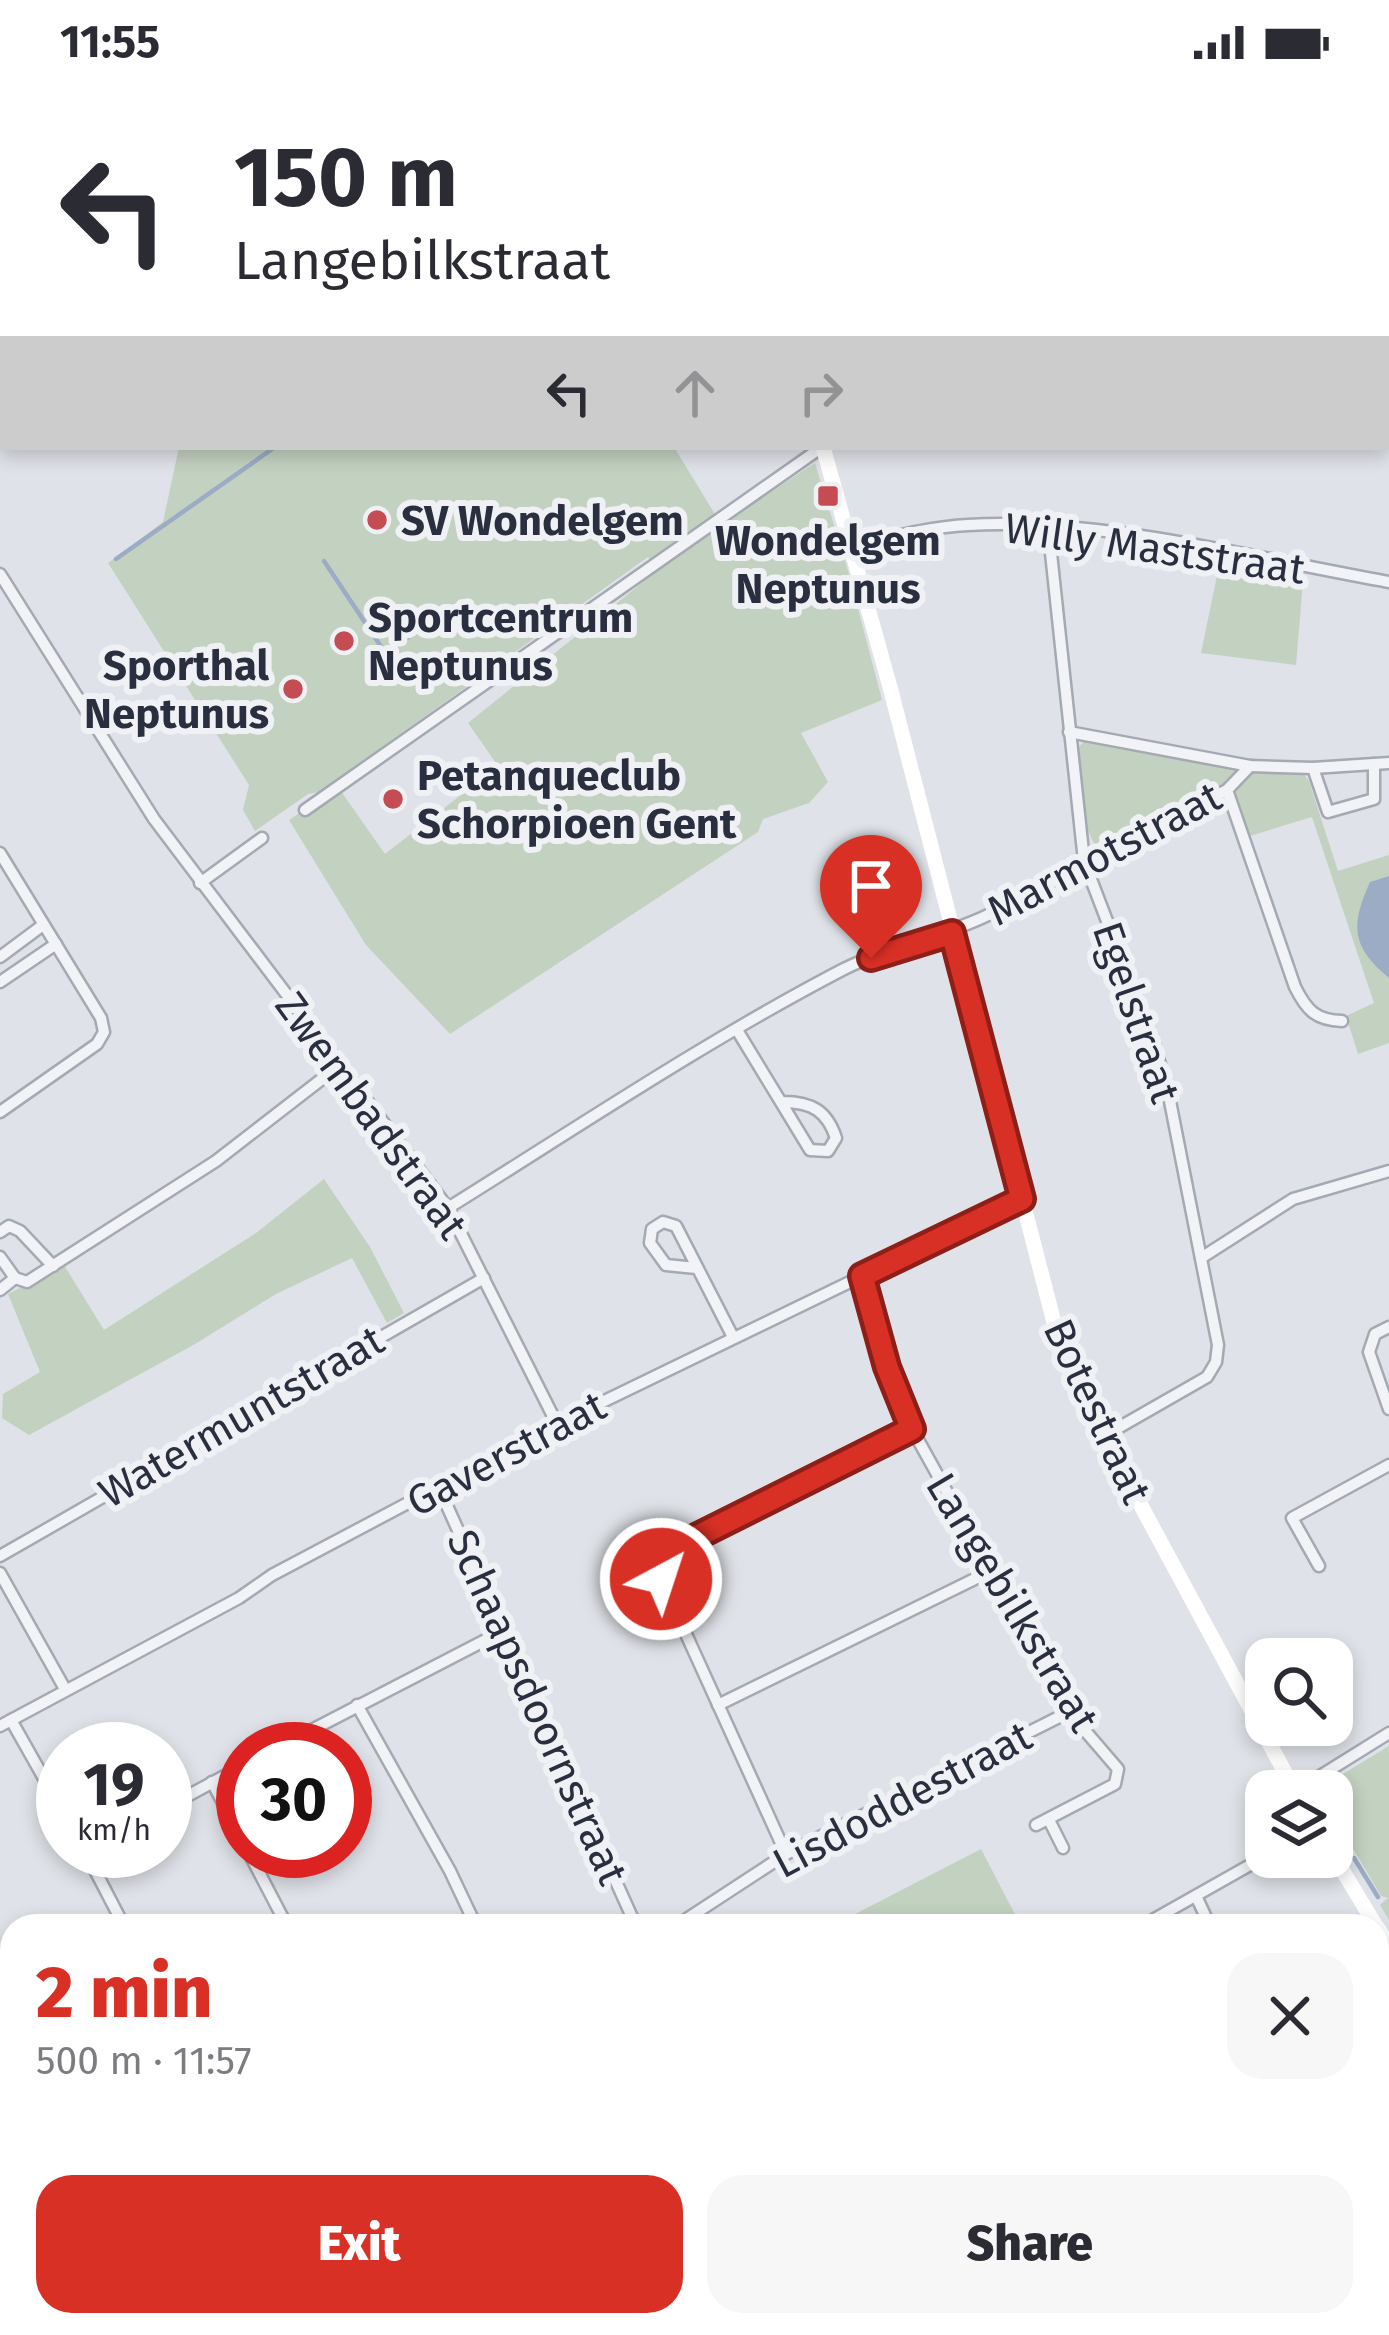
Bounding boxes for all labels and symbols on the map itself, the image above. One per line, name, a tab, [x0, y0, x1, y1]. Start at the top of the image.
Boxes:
marker: Wondelgem Neptunus	[815, 483, 841, 509]
place label: SV Wondelgem	[401, 496, 684, 546]
street label: Willy Maststraat	[1002, 503, 1309, 595]
marker: SV Wondelgem	[364, 507, 390, 533]
place label: Wondelgem Neptunus	[715, 516, 941, 614]
place label: Sportcentrum Neptunus	[368, 593, 633, 691]
marker: Sportcentrum Neptunus	[331, 628, 357, 654]
place label: Sporthal Neptunus	[84, 641, 270, 739]
marker: Sporthal Neptunus	[280, 676, 306, 702]
place label: Petanqueclub Schorpioen Gent	[417, 751, 737, 849]
street label: Marmotstraat	[979, 771, 1231, 936]
marker: Petanqueclub Schorpioen Gent	[380, 786, 406, 812]
pin	[820, 835, 922, 958]
street label: Egelstraat	[1082, 915, 1191, 1110]
street label: Zwembadstraat	[265, 982, 478, 1250]
street label: Botestraat	[1033, 1311, 1162, 1512]
street label: Watermuntstraat	[90, 1315, 393, 1519]
street label: Gaverstraat	[399, 1380, 615, 1527]
street label: Langebilkstraat	[915, 1464, 1109, 1741]
position arrow	[598, 1516, 724, 1642]
street label: Schaapsdoornstraat	[436, 1522, 638, 1893]
street label: Lisdoddestraat	[765, 1710, 1041, 1889]
speed limit sign: 30	[216, 1722, 372, 1878]

